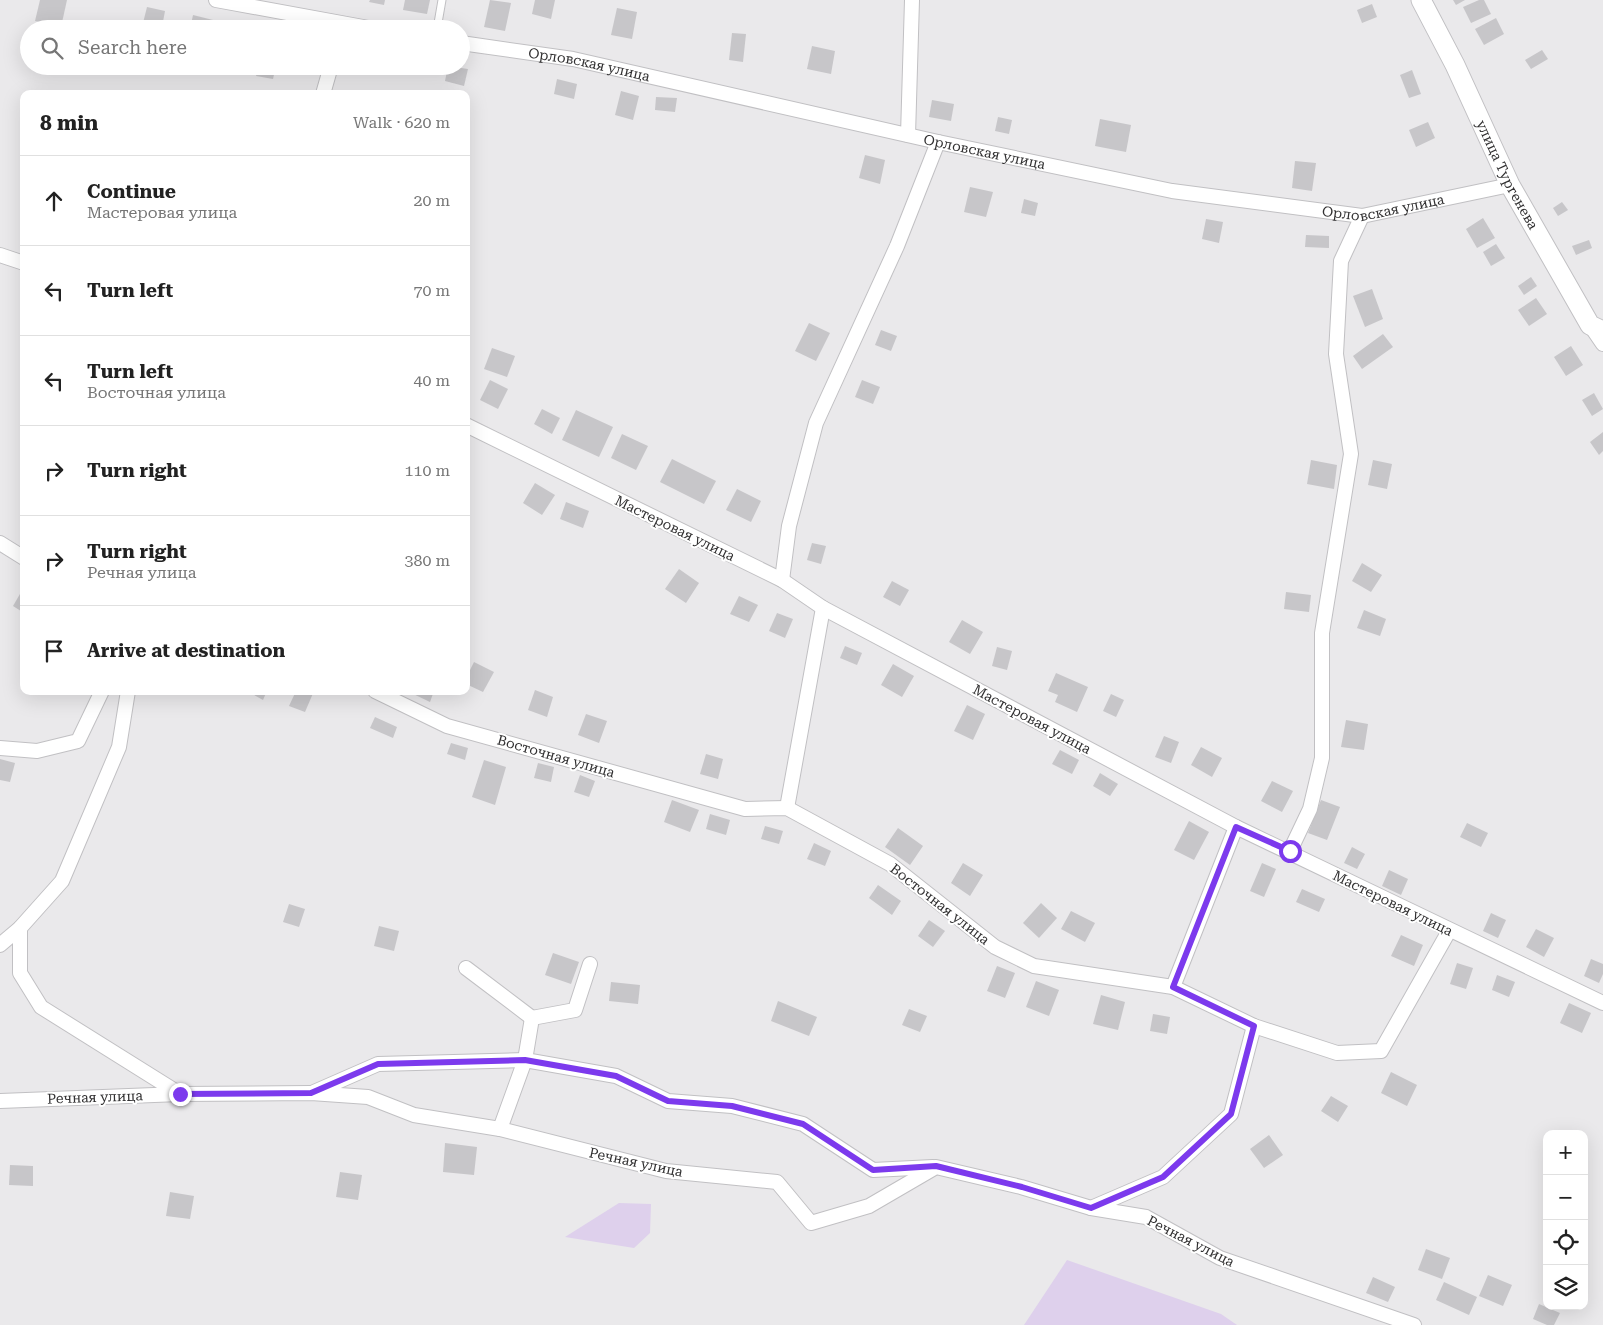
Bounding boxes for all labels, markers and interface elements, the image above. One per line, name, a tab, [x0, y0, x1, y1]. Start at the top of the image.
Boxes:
search box	[20, 20, 470, 75]
icon: search	[38, 34, 66, 62]
text: Search here	[78, 36, 187, 59]
street label: Орловская улица	[527, 45, 652, 84]
text: 8 min	[40, 111, 98, 135]
text: Walk · 620 m	[353, 113, 450, 132]
street label: улица Тургенева	[1473, 118, 1542, 233]
street label: Орловская улица	[922, 131, 1047, 172]
text: Continue	[87, 180, 176, 203]
icon: ahead	[40, 187, 68, 215]
text: 20 m	[413, 191, 450, 210]
street label: Орловская улица	[1321, 191, 1446, 224]
text: Мастеровая улица	[87, 203, 237, 222]
icon: left	[40, 277, 68, 305]
text: Turn left	[87, 279, 173, 302]
text: 70 m	[413, 281, 450, 300]
text: Turn left	[87, 360, 173, 383]
icon: left	[40, 367, 68, 395]
text: 40 m	[413, 371, 450, 390]
text: Восточная улица	[87, 383, 226, 402]
icon: right	[40, 457, 68, 485]
text: Turn right	[87, 459, 187, 482]
text: 110 m	[404, 461, 450, 480]
street label: Мастеровая улица	[612, 492, 738, 564]
text: Turn right	[87, 540, 187, 563]
icon: right	[40, 547, 68, 575]
text: 380 m	[404, 551, 450, 570]
text: Речная улица	[87, 563, 196, 582]
icon: arrive	[40, 637, 68, 665]
text: Arrive at destination	[87, 639, 285, 662]
street label: Мастеровая улица	[970, 681, 1094, 757]
street label: Восточная улица	[495, 732, 617, 781]
route start	[1279, 840, 1302, 863]
street label: Восточная улица	[887, 860, 993, 948]
street label: Мастеровая улица	[1330, 867, 1456, 939]
route end	[169, 1083, 192, 1106]
street label: Речная улица	[47, 1087, 144, 1107]
map controls	[1543, 1130, 1588, 1310]
button: +	[1543, 1130, 1588, 1175]
street label: Речная улица	[588, 1144, 685, 1180]
button: −	[1543, 1175, 1588, 1220]
street label: Речная улица	[1145, 1212, 1238, 1270]
button: locate	[1543, 1220, 1588, 1265]
button: layers	[1543, 1265, 1588, 1310]

